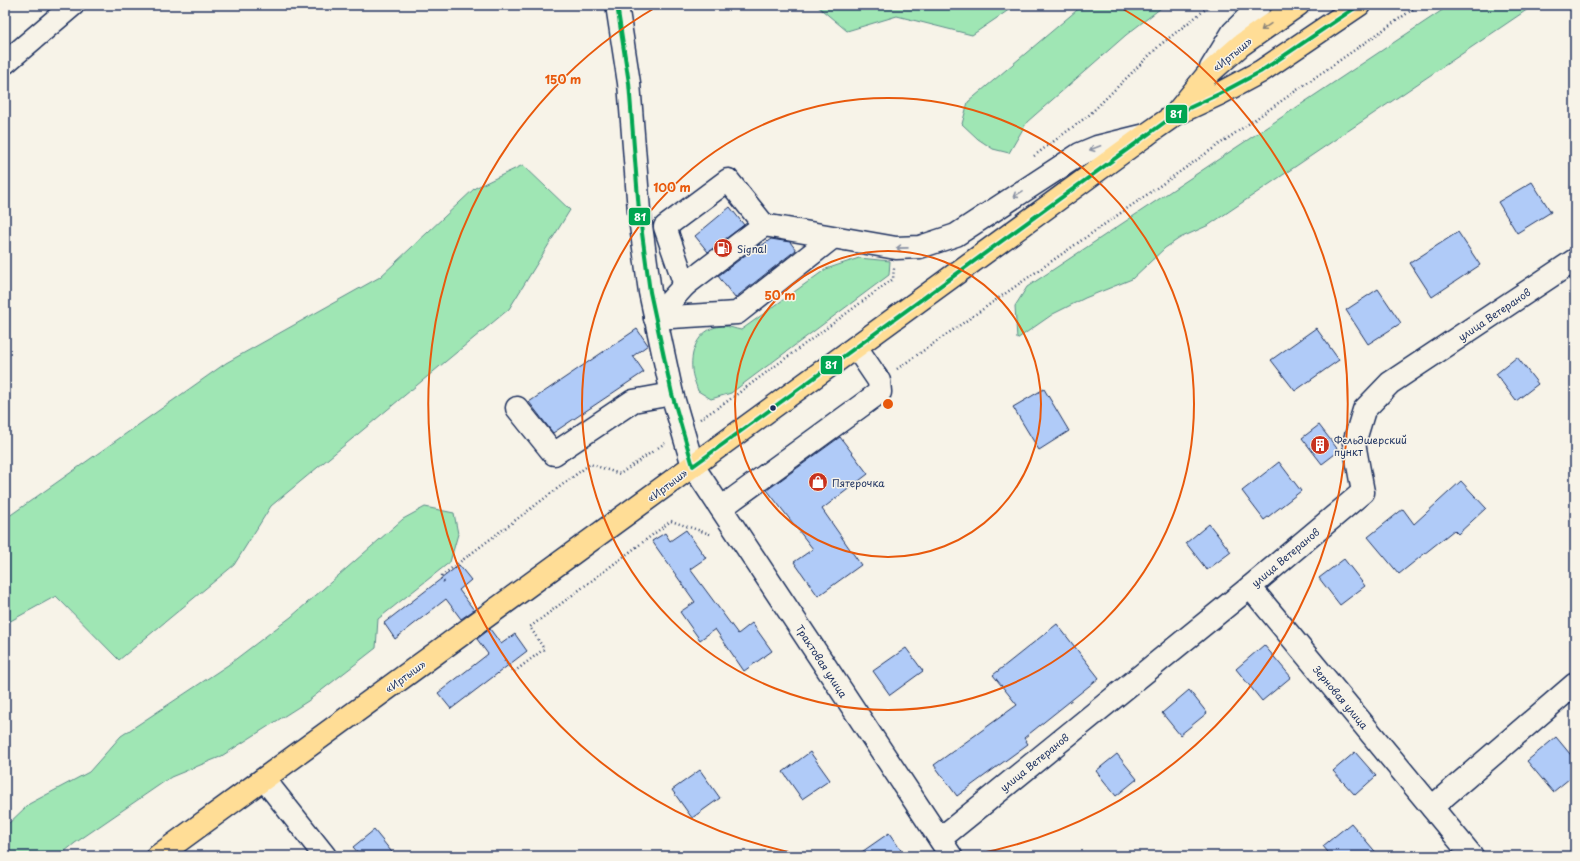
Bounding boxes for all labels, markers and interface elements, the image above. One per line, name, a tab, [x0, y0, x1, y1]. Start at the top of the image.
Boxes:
one-way arrow	[1261, 23, 1272, 31]
street label: «Иртыш»	[1209, 33, 1255, 75]
text: 150 m	[545, 70, 581, 88]
line badge: 81	[1165, 104, 1188, 124]
text: 81	[1170, 105, 1182, 122]
one-way arrow	[1088, 145, 1101, 152]
text: 100 m	[653, 178, 691, 196]
one-way arrow	[1013, 190, 1024, 198]
line badge: 81	[628, 207, 651, 226]
text: 81	[634, 208, 646, 225]
fuel station icon: Signal	[712, 237, 734, 259]
place label: Signal	[737, 241, 767, 256]
one-way arrow	[896, 244, 909, 252]
street label: улица Ветеранов	[1455, 284, 1533, 344]
text: 50 m	[764, 286, 796, 304]
line badge: 81	[820, 355, 843, 375]
text: 81	[825, 356, 837, 373]
centre of rings	[881, 397, 895, 411]
unlabelled marker	[768, 403, 778, 413]
place label: Фельдшерский пункт	[1334, 432, 1407, 460]
building icon: Фельдшерский пункт	[1309, 434, 1331, 456]
street label: «Иртыш»	[644, 465, 690, 505]
shop icon: Пятерочка	[807, 471, 829, 493]
place label: Пятерочка	[832, 475, 885, 490]
street label: улица Ветеранов	[1248, 524, 1322, 590]
street label: Трактовая улица	[793, 622, 852, 701]
street label: «Иртыш»	[382, 656, 429, 696]
street label: Зерновая улица	[1310, 662, 1373, 733]
street label: улица Ветеранов	[996, 729, 1072, 794]

